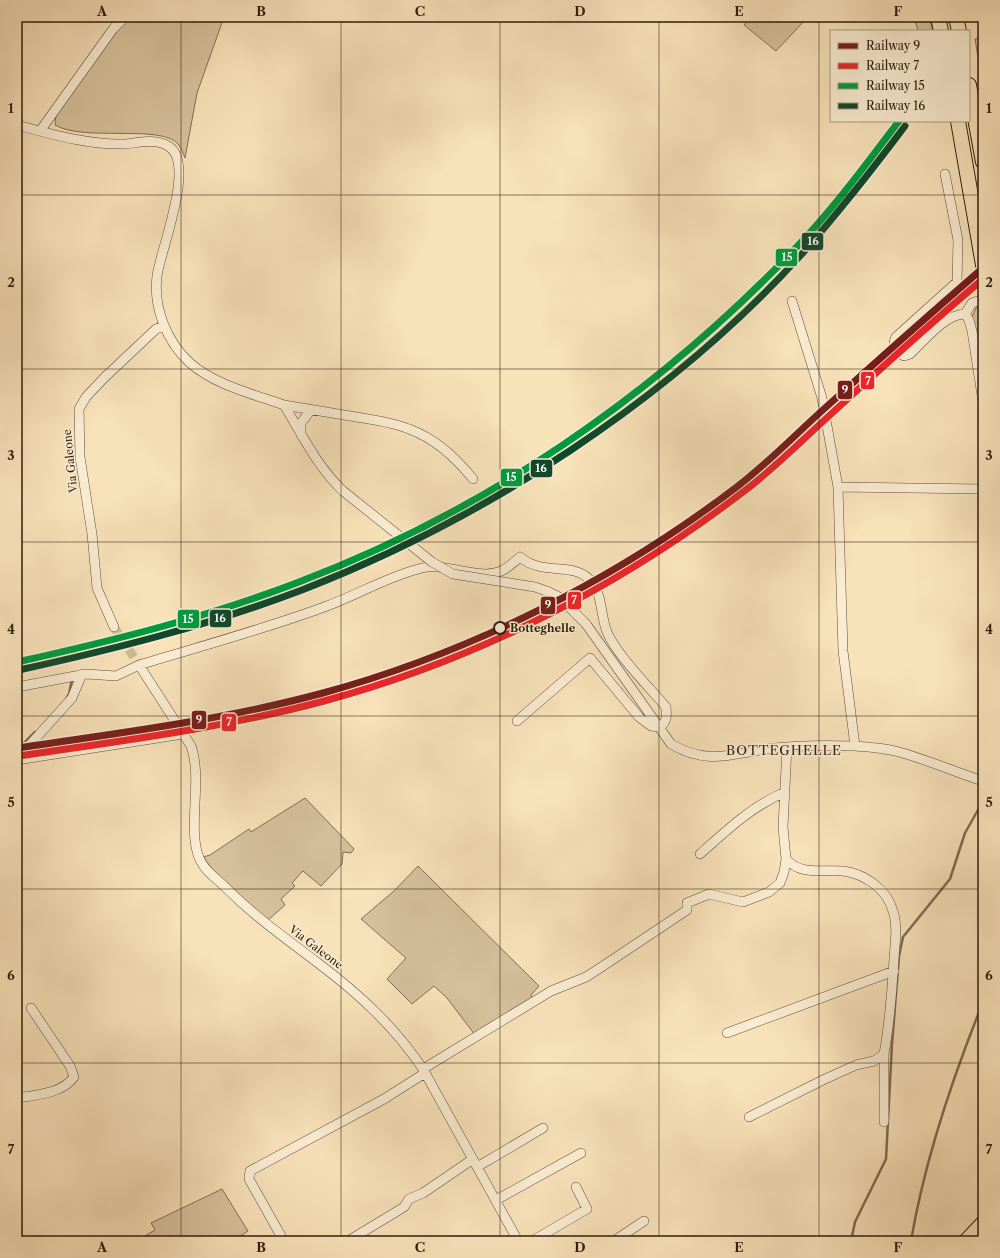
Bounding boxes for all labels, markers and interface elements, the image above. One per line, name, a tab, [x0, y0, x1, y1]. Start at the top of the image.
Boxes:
text: A	[96, 3, 108, 19]
text: B	[256, 3, 266, 19]
text: C	[415, 3, 425, 19]
text: D	[574, 3, 586, 19]
text: E	[734, 3, 744, 19]
text: F	[894, 3, 903, 19]
legend	[830, 30, 970, 122]
text: Railway 9	[866, 38, 920, 53]
text: Railway 7	[866, 58, 919, 73]
text: Railway 15	[866, 78, 925, 93]
text: Railway 16	[866, 98, 925, 113]
text: 1	[8, 100, 14, 116]
text: 1	[986, 100, 992, 116]
line badge: 16	[801, 232, 824, 251]
text: 16	[807, 234, 819, 248]
line badge: 15	[775, 248, 798, 267]
text: 15	[781, 250, 793, 264]
text: 2	[7, 274, 15, 290]
text: 2	[985, 274, 993, 290]
line badge: 7	[860, 371, 875, 390]
text: 7	[865, 374, 871, 388]
line badge: 9	[837, 380, 853, 400]
text: 9	[842, 383, 849, 397]
street label: Via Galeone	[60, 429, 80, 494]
text: 3	[7, 447, 15, 463]
text: 3	[985, 447, 993, 463]
line badge: 16	[530, 459, 553, 478]
text: 16	[535, 461, 547, 475]
line badge: 15	[500, 468, 523, 487]
text: 15	[505, 470, 517, 484]
line badge: 7	[567, 591, 582, 610]
text: 7	[571, 593, 577, 607]
line badge: 9	[540, 596, 556, 615]
text: 9	[545, 598, 552, 612]
line badge: 15	[177, 609, 200, 629]
line badge: 16	[209, 609, 232, 628]
text: 16	[214, 611, 226, 625]
text: 15	[182, 612, 194, 626]
text: 4	[7, 621, 15, 637]
marker: Botteghelle	[493, 621, 507, 635]
place label: Botteghelle	[510, 621, 576, 635]
text: 4	[985, 621, 993, 637]
line badge: 9	[191, 710, 207, 730]
text: 9	[196, 713, 203, 727]
line badge: 7	[221, 713, 237, 732]
text: 7	[226, 715, 232, 729]
district label: BOTTEGHELLE	[726, 742, 842, 758]
text: 5	[7, 794, 15, 810]
text: 5	[985, 794, 993, 810]
street label: Via Galeone	[286, 922, 346, 972]
text: 6	[7, 967, 15, 983]
text: 6	[985, 967, 993, 983]
text: 7	[8, 1141, 15, 1157]
text: 7	[986, 1141, 993, 1157]
text: A	[96, 1239, 108, 1255]
text: B	[256, 1239, 266, 1255]
text: C	[415, 1239, 425, 1255]
text: D	[574, 1239, 586, 1255]
text: E	[734, 1239, 744, 1255]
text: F	[894, 1239, 903, 1255]

